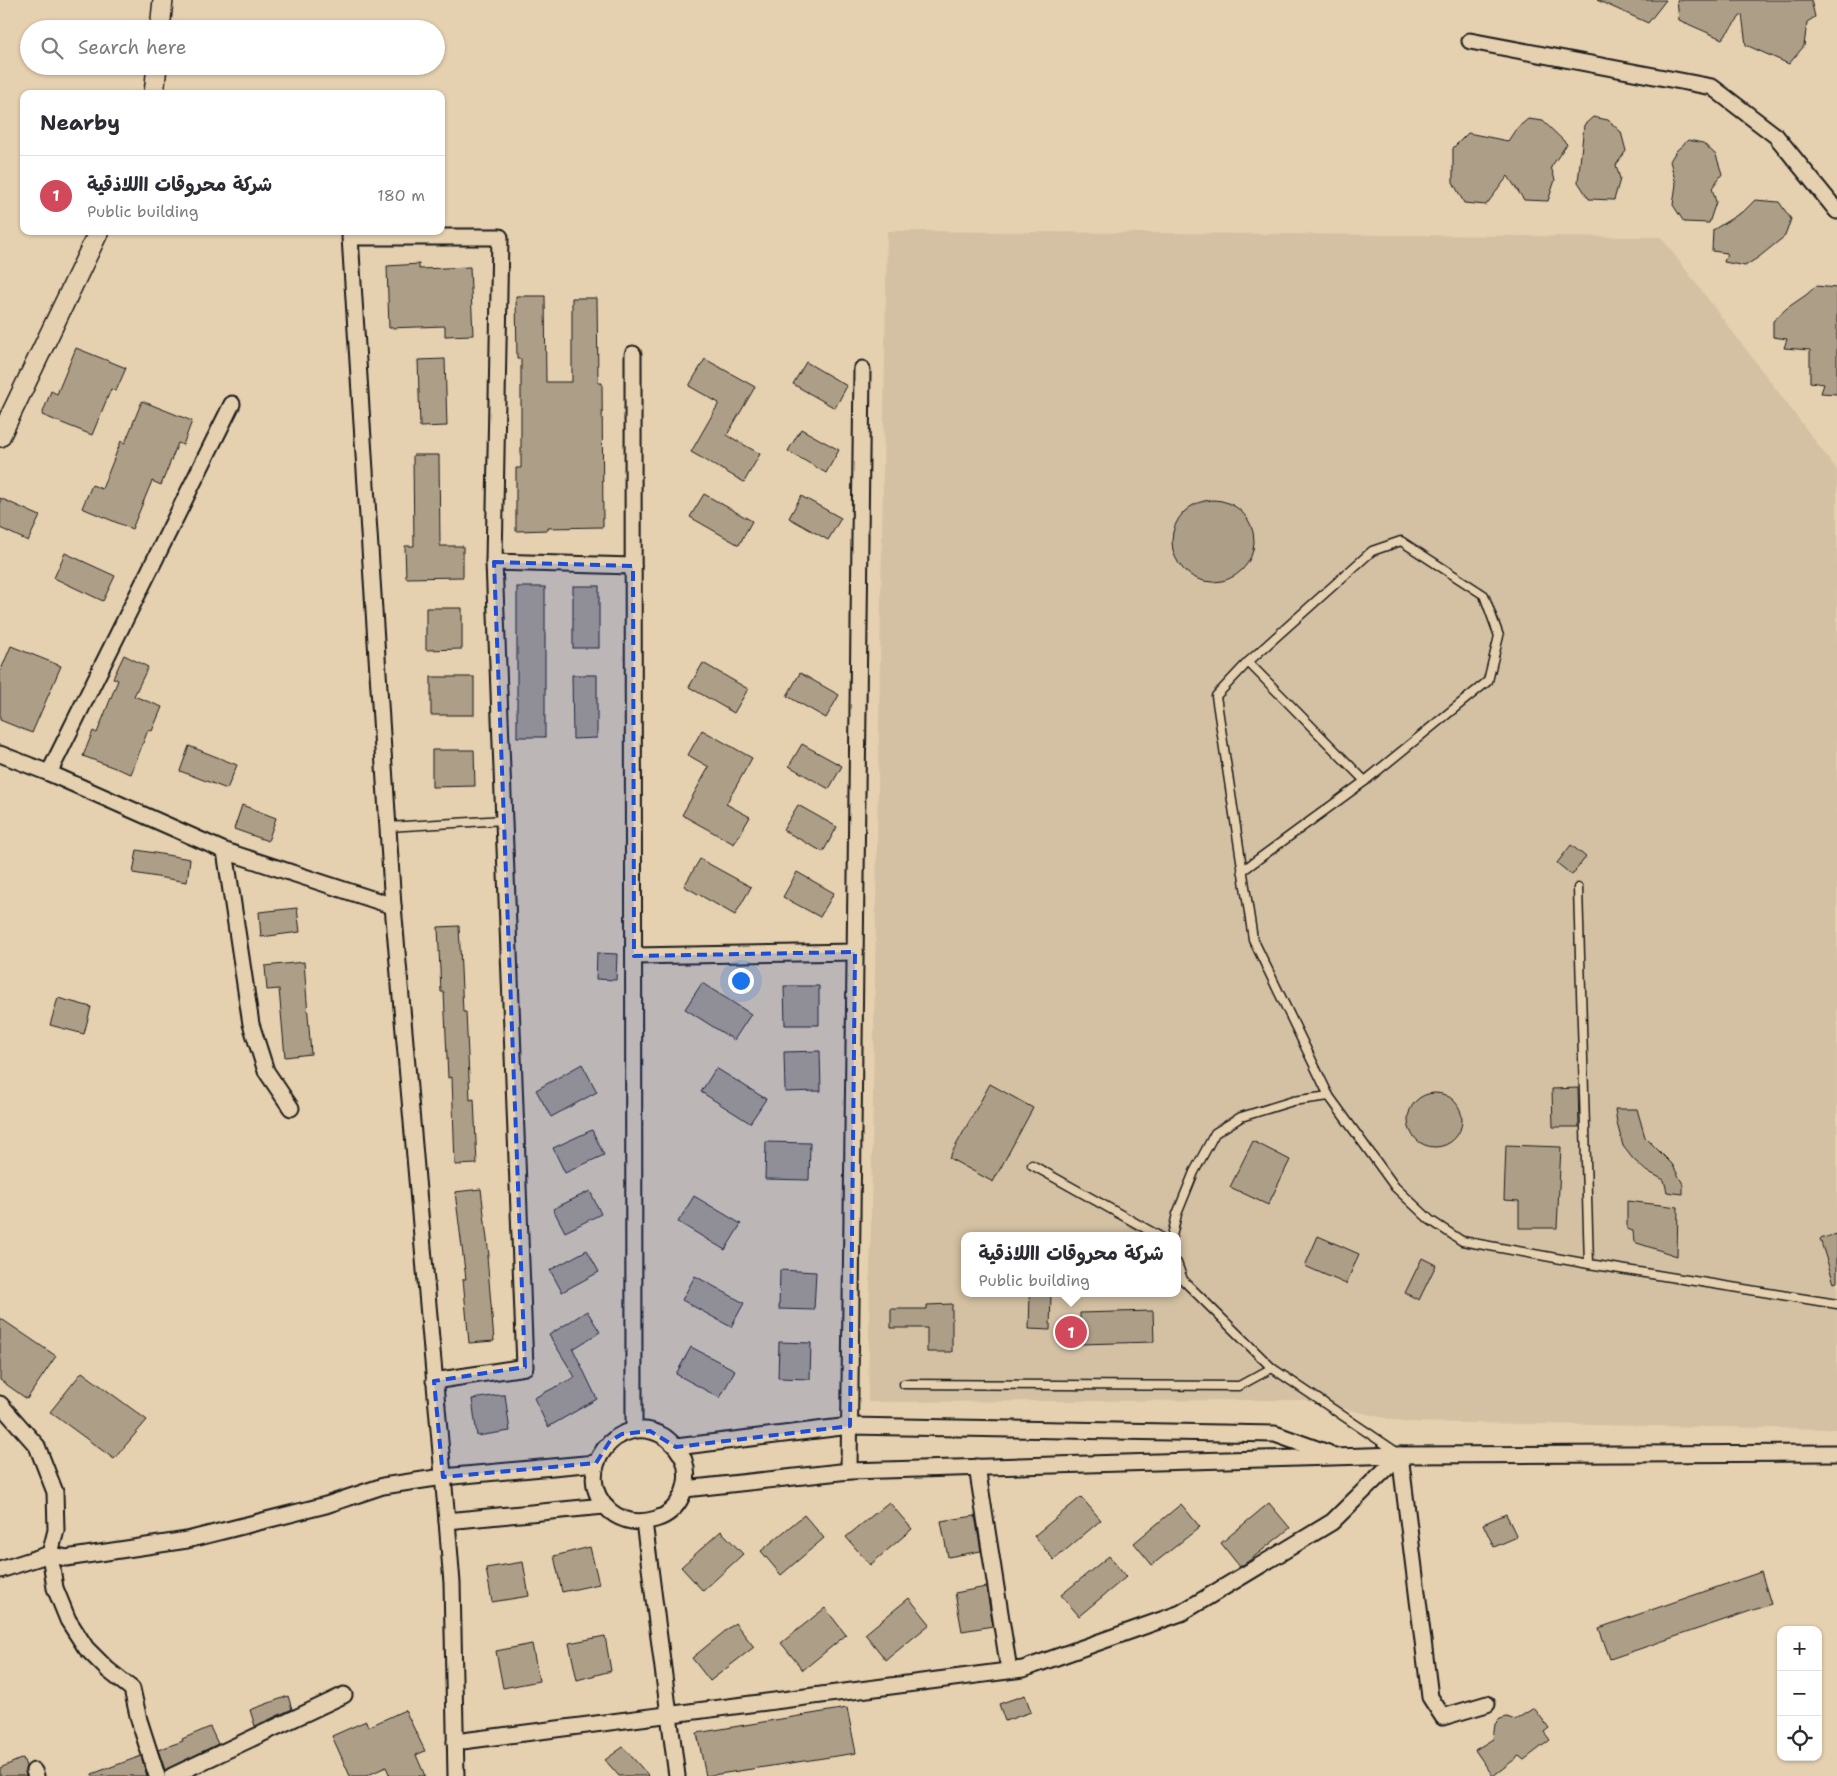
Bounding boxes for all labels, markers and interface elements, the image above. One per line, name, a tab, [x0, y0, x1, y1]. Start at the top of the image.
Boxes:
search box	[20, 20, 445, 75]
icon: search	[38, 34, 66, 62]
text: Search here	[78, 35, 187, 60]
text: Nearby	[40, 109, 120, 137]
text: شركة محروقات االلاذقية	[87, 172, 272, 197]
text: 1	[52, 185, 60, 206]
text: 180 m	[377, 185, 425, 206]
text: Public building	[87, 201, 199, 222]
your location	[728, 968, 754, 994]
popup	[961, 1232, 1181, 1297]
text: شركة محروقات االلاذقية	[978, 1241, 1164, 1266]
text: Public building	[978, 1270, 1090, 1291]
pin: 1	[1055, 1313, 1087, 1351]
map controls	[1777, 1626, 1822, 1761]
button: +	[1777, 1626, 1822, 1671]
button: −	[1777, 1671, 1822, 1716]
button: locate	[1777, 1716, 1822, 1761]

